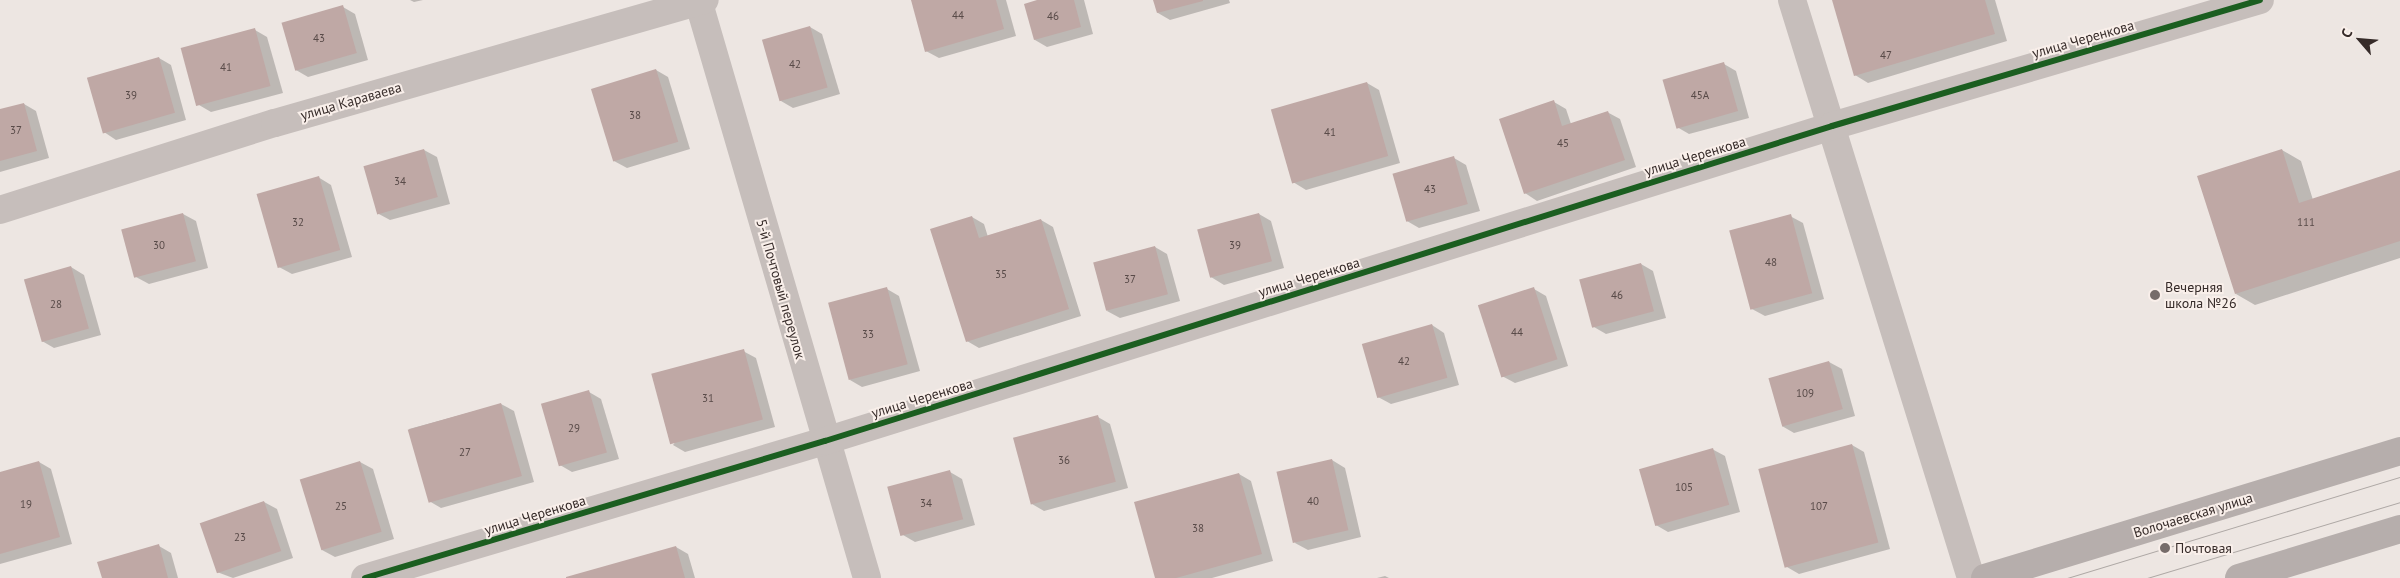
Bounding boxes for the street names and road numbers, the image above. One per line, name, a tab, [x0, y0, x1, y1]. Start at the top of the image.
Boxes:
street label: улица Черенкова	[2030, 16, 2136, 62]
street label: улица Караваева	[299, 79, 403, 123]
street label: улица Черенкова	[1642, 133, 1748, 179]
street label: 5-й Почтовый переулок	[753, 217, 809, 361]
street label: улица Черенкова	[1256, 254, 1362, 300]
street label: улица Черенкова	[869, 375, 975, 421]
street label: Волочаевская улица	[2131, 489, 2255, 541]
street label: улица Черенкова	[482, 492, 588, 538]

